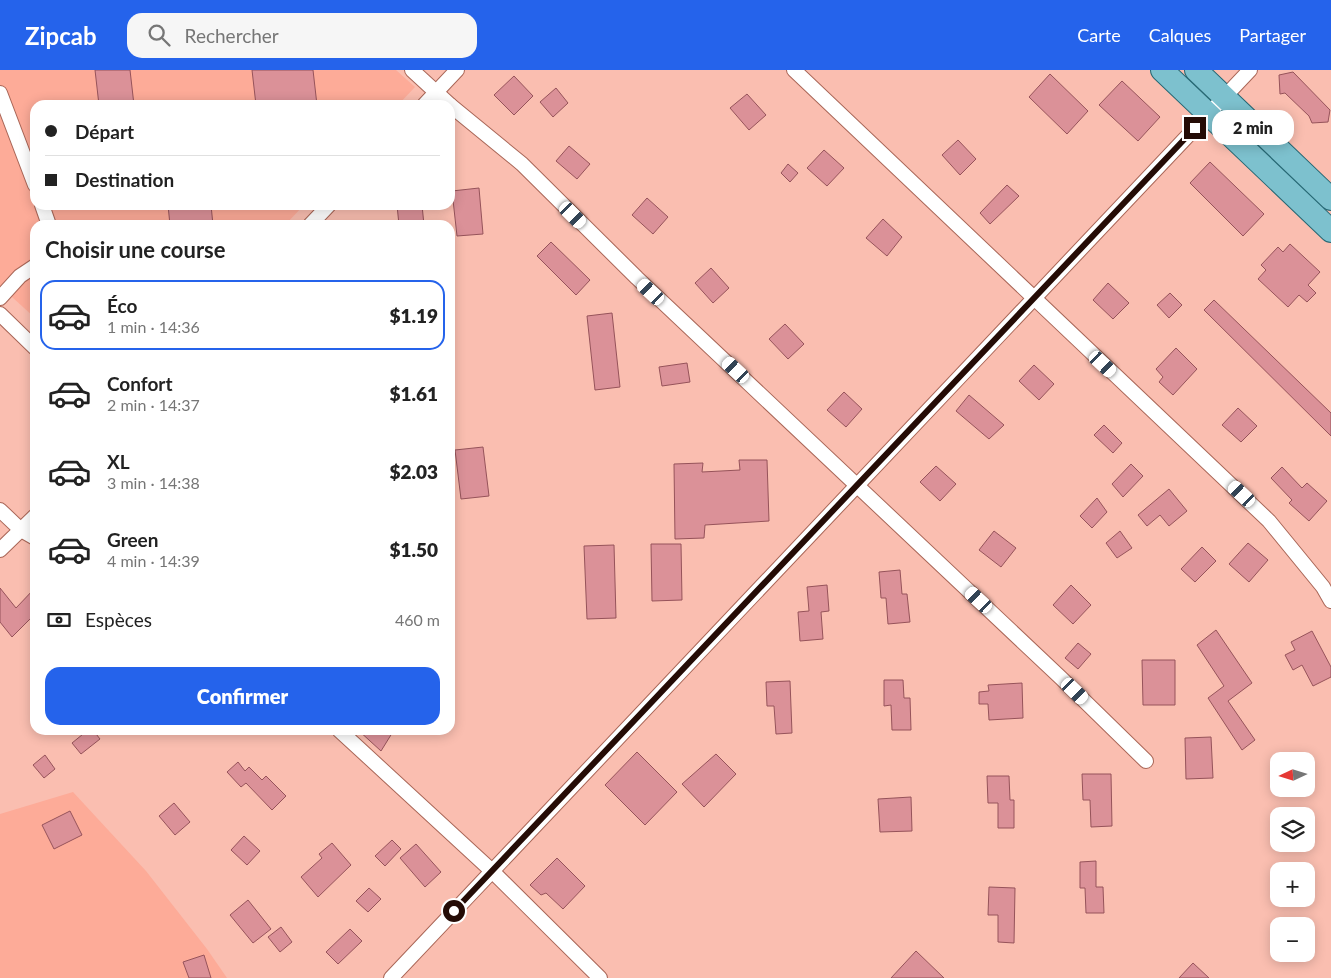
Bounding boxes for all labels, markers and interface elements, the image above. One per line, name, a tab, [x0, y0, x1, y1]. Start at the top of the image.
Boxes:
search box	[127, 13, 477, 58]
text: Zipcab	[25, 21, 97, 50]
icon: search	[145, 21, 173, 49]
text: Rechercher	[185, 24, 279, 47]
text: Carte	[1077, 24, 1121, 46]
text: Calques	[1149, 24, 1211, 46]
text: Partager	[1239, 24, 1306, 46]
callout: 2 min	[1212, 110, 1295, 146]
route end	[1184, 117, 1206, 139]
text: 2 min	[1233, 118, 1273, 137]
text: Départ	[75, 120, 134, 143]
text: Destination	[75, 168, 174, 191]
car	[557, 199, 588, 231]
text: Choisir une course	[45, 236, 226, 263]
car	[634, 276, 667, 308]
icon: car	[47, 293, 92, 338]
text: Éco	[107, 294, 137, 317]
text: $1.19	[389, 304, 438, 327]
text: 1 min · 14:36	[107, 317, 200, 336]
car	[1086, 348, 1119, 380]
car	[719, 354, 752, 386]
icon: car	[47, 371, 92, 416]
text: Confort	[107, 372, 172, 395]
text: $1.61	[389, 382, 438, 405]
text: 2 min · 14:37	[107, 395, 200, 414]
icon: car	[47, 449, 92, 494]
text: XL	[107, 450, 130, 473]
text: $2.03	[389, 460, 438, 483]
text: 3 min · 14:38	[107, 473, 200, 492]
car	[1225, 478, 1258, 510]
icon: car	[47, 527, 92, 572]
text: Green	[107, 528, 158, 551]
text: $1.50	[389, 538, 438, 561]
text: 4 min · 14:39	[107, 551, 200, 570]
car	[962, 584, 995, 616]
icon: cash	[45, 606, 73, 634]
text: Espèces	[85, 608, 152, 631]
text: 460 m	[395, 610, 440, 629]
button: Confirmer	[45, 667, 440, 725]
car	[1059, 675, 1091, 707]
north arrow	[1270, 752, 1315, 798]
map controls	[1270, 752, 1315, 962]
button: layers	[1270, 807, 1315, 852]
button: +	[1270, 862, 1315, 907]
route start	[443, 900, 465, 922]
button: −	[1270, 917, 1315, 962]

